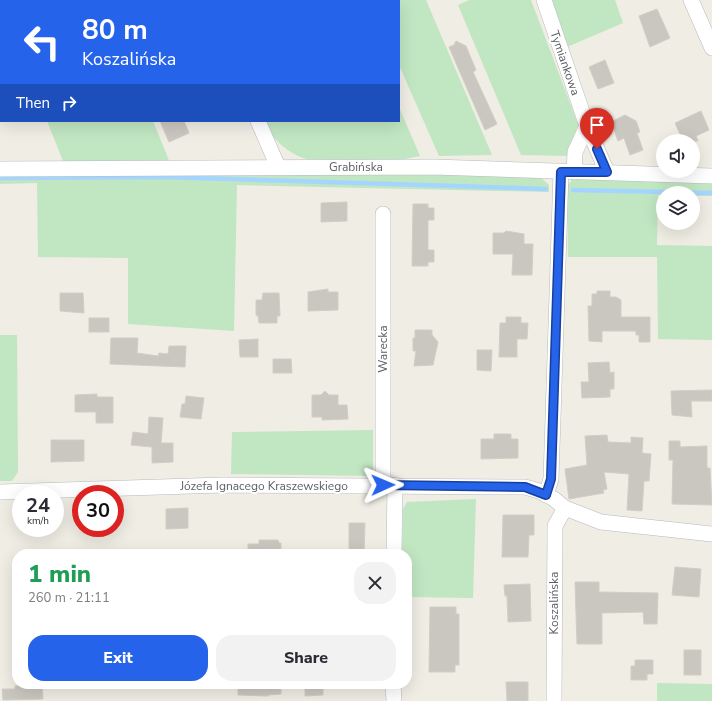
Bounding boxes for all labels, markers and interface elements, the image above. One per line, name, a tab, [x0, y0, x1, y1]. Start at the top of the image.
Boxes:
text: 80 m	[82, 11, 148, 49]
icon: left	[16, 16, 68, 68]
street label: Tymiankowa	[546, 28, 584, 98]
text: Koszalińska	[82, 47, 176, 71]
icon: right	[58, 92, 80, 114]
text: Then	[16, 93, 50, 113]
pin	[580, 108, 614, 149]
icon: arrive	[586, 114, 608, 136]
map controls	[656, 134, 700, 230]
button: sound	[656, 134, 700, 178]
street label: Grabińska	[329, 159, 383, 175]
button: layers	[656, 186, 700, 230]
street label: Warecka	[375, 325, 391, 373]
position arrow	[362, 464, 404, 506]
street label: Józefa Ignacego Kraszewskiego	[179, 478, 348, 494]
speed limit sign: 30	[72, 485, 124, 537]
text: 24	[26, 492, 50, 519]
text: km/h	[27, 514, 49, 528]
text: 1 min	[28, 558, 91, 590]
button: close	[354, 562, 396, 604]
street label: Koszalińska	[546, 572, 562, 634]
text: 260 m · 21:11	[28, 589, 110, 607]
button: Exit	[28, 635, 208, 681]
button: Share	[216, 635, 396, 681]

